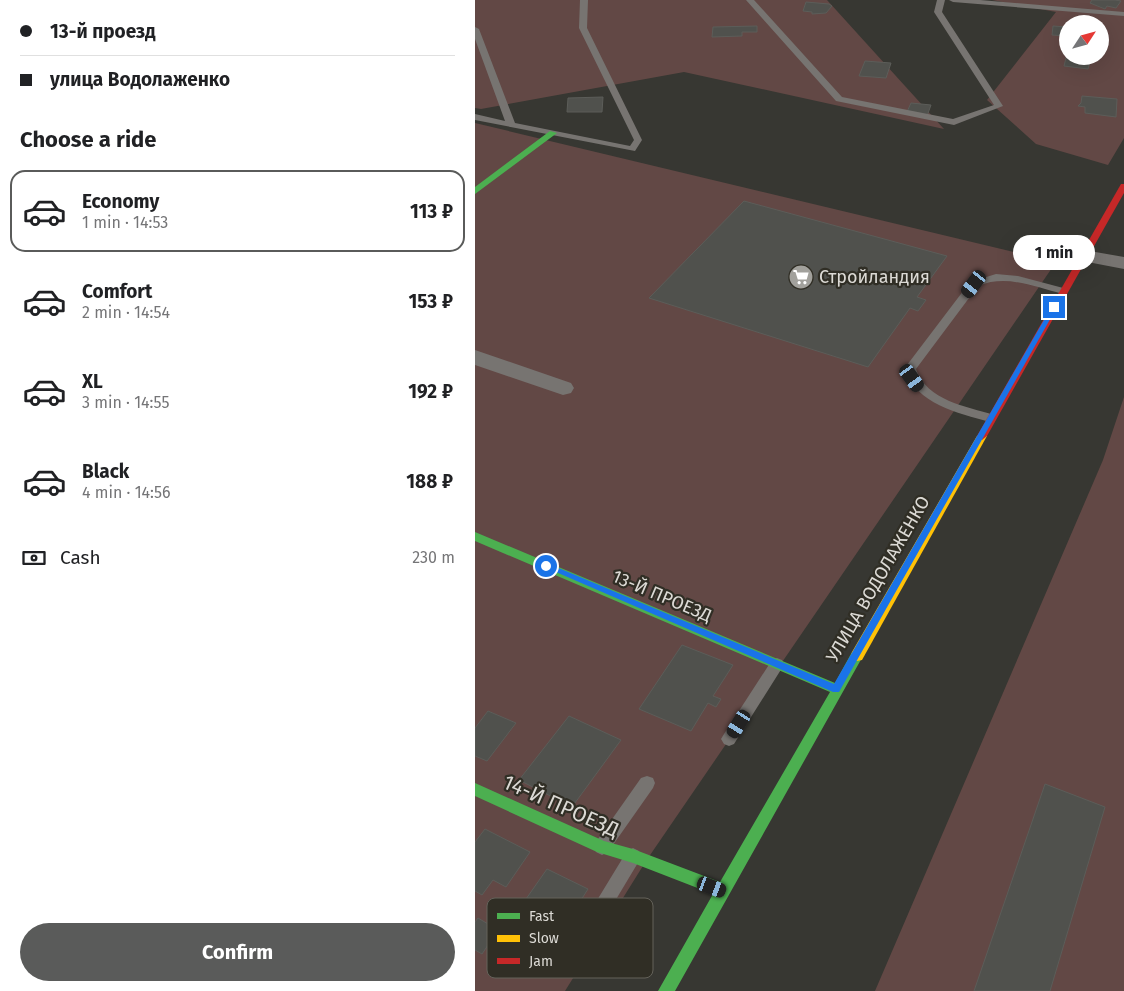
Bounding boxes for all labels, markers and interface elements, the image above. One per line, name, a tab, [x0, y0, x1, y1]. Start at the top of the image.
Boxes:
north arrow	[1059, 15, 1109, 65]
map controls	[1059, 15, 1109, 65]
text: 13-й проезд	[50, 20, 156, 43]
text: улица Водолаженко	[50, 68, 230, 91]
text: Choose a ride	[20, 126, 156, 153]
icon: car	[22, 189, 67, 234]
text: Economy	[82, 190, 159, 213]
text: 113 ₽	[410, 200, 453, 223]
text: 1 min · 14:53	[82, 213, 168, 232]
callout: 1 min	[1013, 234, 1095, 270]
text: 1 min	[1035, 243, 1073, 262]
supermarket icon: Стройландия	[788, 264, 814, 290]
place label: Стройландия	[819, 266, 930, 288]
car	[958, 268, 989, 300]
icon: car	[22, 279, 67, 324]
text: Comfort	[82, 280, 152, 303]
text: 153 ₽	[408, 290, 453, 313]
route end	[1043, 296, 1065, 318]
text: 2 min · 14:54	[82, 303, 170, 322]
car	[897, 361, 926, 395]
icon: car	[22, 369, 67, 414]
text: XL	[82, 370, 103, 393]
text: 192 ₽	[408, 380, 453, 403]
text: 3 min · 14:55	[82, 393, 169, 412]
icon: car	[22, 459, 67, 504]
text: Black	[82, 460, 129, 483]
text: 188 ₽	[406, 470, 453, 493]
text: 4 min · 14:56	[82, 483, 171, 502]
street label: УЛИЦА ВОДОЛАЖЕНКО	[821, 492, 935, 666]
icon: cash	[20, 544, 48, 572]
text: Cash	[60, 546, 101, 569]
text: 230 m	[412, 548, 455, 567]
route start	[535, 555, 557, 577]
street label: 13-Й ПРОЕЗД	[609, 565, 715, 627]
car	[724, 707, 753, 741]
street label: 14-Й ПРОЕЗД	[499, 769, 623, 843]
car	[695, 875, 728, 899]
legend	[487, 898, 653, 978]
text: Fast	[529, 908, 555, 925]
button: Confirm	[20, 923, 455, 981]
text: Slow	[529, 930, 559, 947]
text: Jam	[529, 953, 553, 970]

